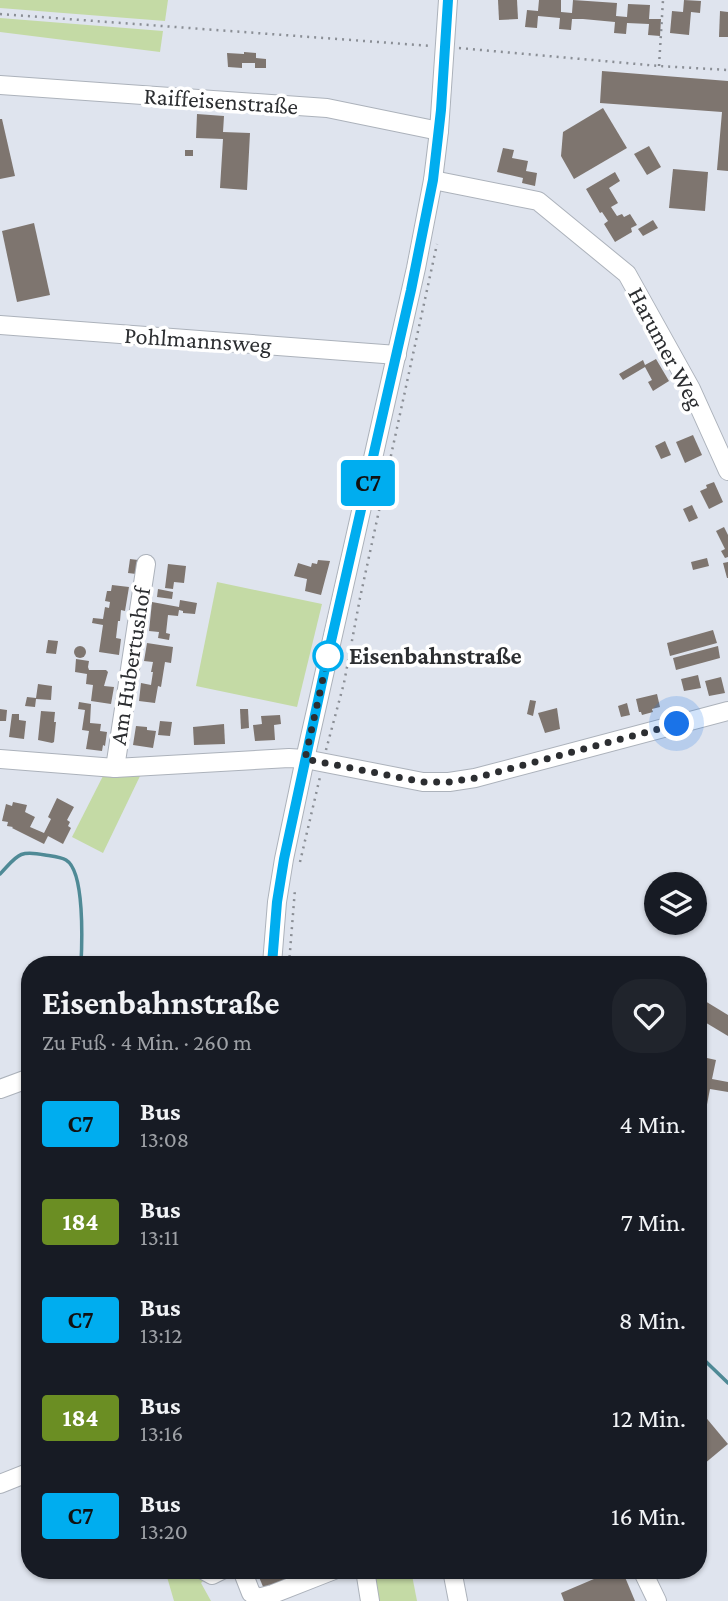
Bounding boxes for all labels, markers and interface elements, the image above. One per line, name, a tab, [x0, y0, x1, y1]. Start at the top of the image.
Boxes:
street label: Raiffeisenstraße	[143, 82, 299, 119]
street label: Harumer Weg	[623, 282, 710, 414]
street label: Pohlmannsweg	[123, 321, 273, 358]
line badge: C7	[336, 460, 400, 506]
text: C7	[355, 469, 381, 496]
street label: Am Hubertushof	[104, 583, 156, 747]
marker: Eisenbahnstraße	[313, 641, 343, 671]
place label: Eisenbahnstraße	[349, 642, 522, 669]
your location	[659, 706, 694, 741]
map controls	[644, 872, 707, 935]
button: layers	[644, 872, 707, 935]
button: heart	[612, 979, 686, 1053]
text: Eisenbahnstraße	[42, 984, 280, 1021]
text: Zu Fuß · 4 Min. · 260 m	[42, 1029, 252, 1055]
text: Bus	[140, 1097, 181, 1126]
text: C7	[67, 1110, 94, 1137]
text: 4 Min.	[620, 1110, 686, 1139]
text: 13:08	[140, 1126, 189, 1152]
text: Bus	[140, 1195, 181, 1224]
text: 184	[63, 1208, 98, 1235]
text: 7 Min.	[621, 1208, 686, 1237]
text: 13:11	[140, 1224, 179, 1250]
text: Bus	[140, 1293, 181, 1322]
text: C7	[67, 1306, 94, 1333]
text: 8 Min.	[619, 1306, 686, 1335]
text: 13:12	[140, 1322, 182, 1348]
text: Bus	[140, 1391, 181, 1420]
text: 184	[63, 1404, 98, 1431]
text: 12 Min.	[612, 1404, 686, 1433]
text: 13:16	[140, 1420, 183, 1446]
text: Bus	[140, 1489, 181, 1518]
text: C7	[67, 1502, 94, 1529]
text: 16 Min.	[611, 1502, 686, 1531]
text: 13:20	[140, 1518, 188, 1544]

